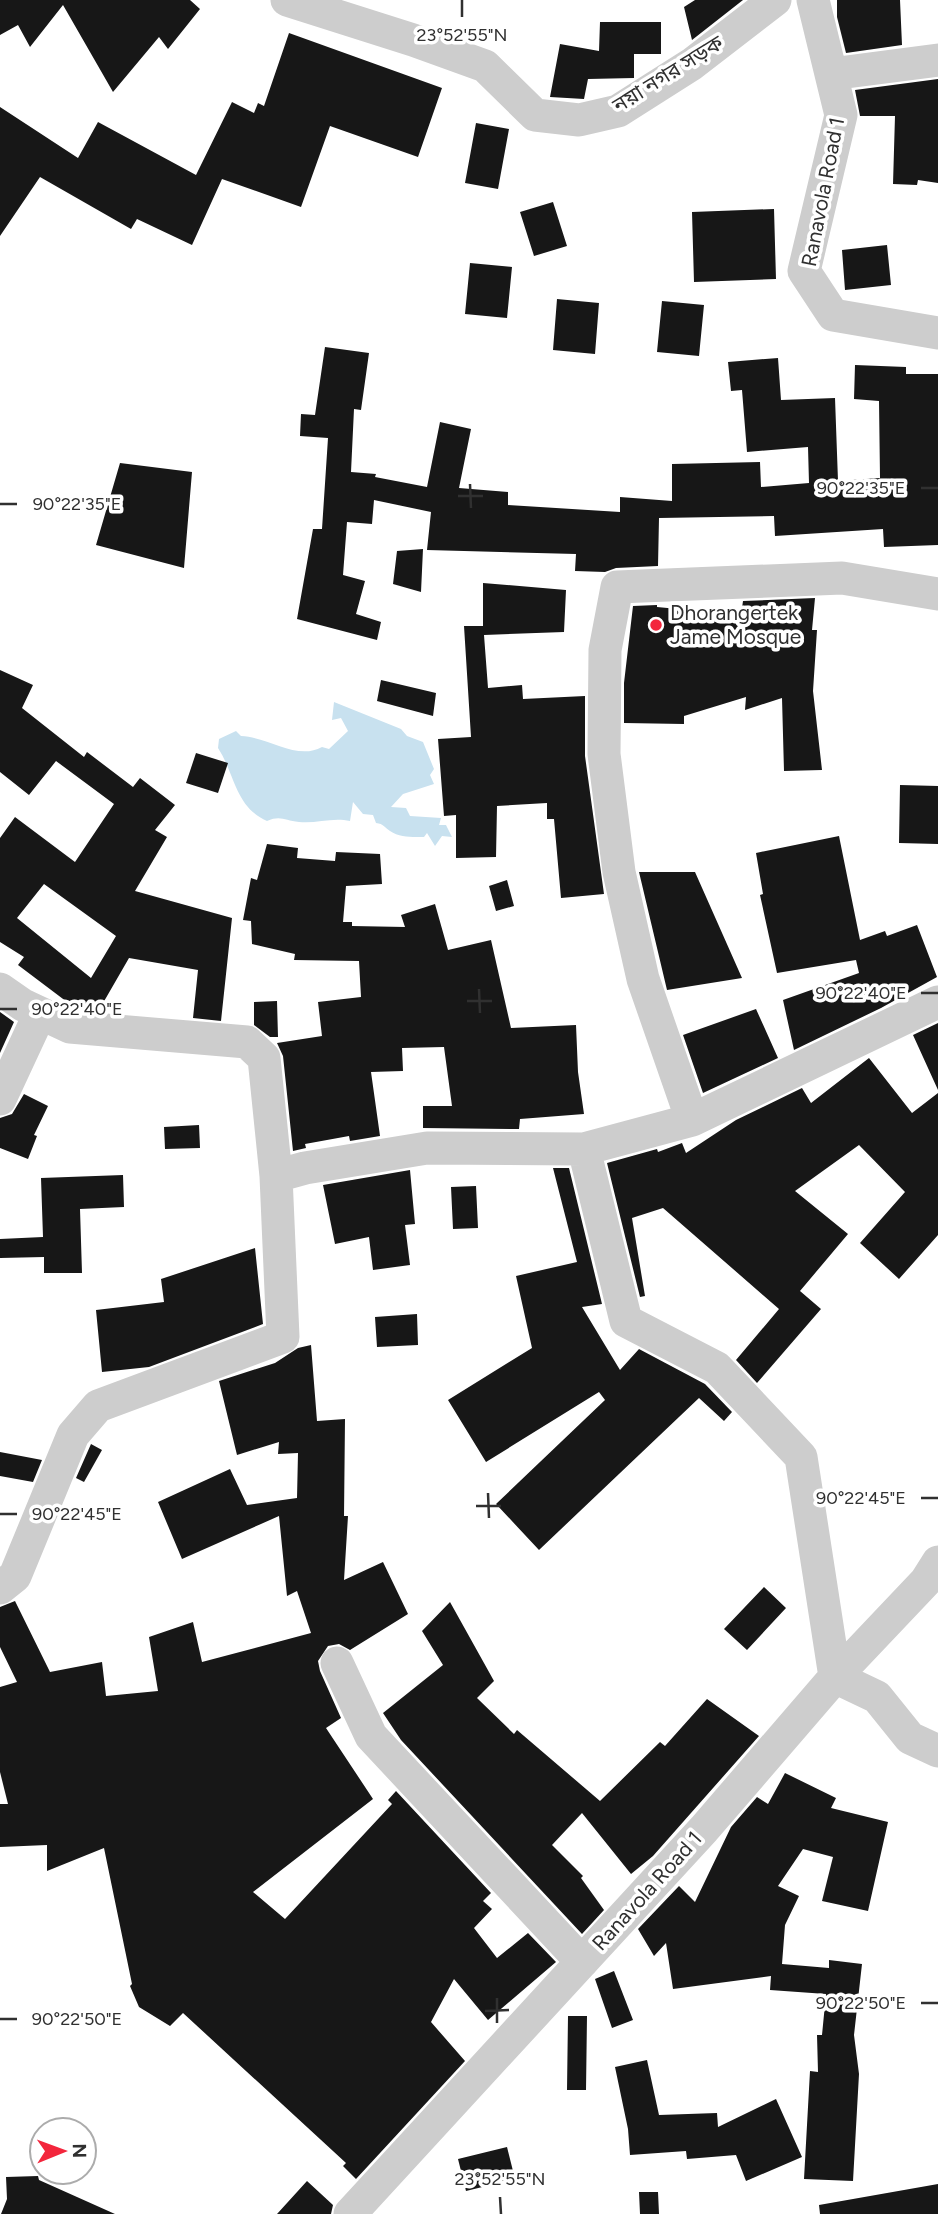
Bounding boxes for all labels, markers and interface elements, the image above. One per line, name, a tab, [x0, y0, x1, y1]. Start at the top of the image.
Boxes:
text: 23°52'55"N	[417, 24, 507, 46]
street label: নয়া নগর সড়ক	[607, 29, 728, 118]
street label: Ranavola Road 1	[796, 115, 849, 269]
text: 90°22'35"E	[817, 477, 905, 499]
text: 90°22'35"E	[33, 493, 121, 515]
place label: Dhorangertek Jame Mosque	[670, 600, 801, 649]
marker: Dhorangertek Jame Mosque	[648, 617, 664, 633]
text: 90°22'40"E	[815, 982, 907, 1004]
text: 90°22'40"E	[31, 998, 123, 1020]
text: 90°22'45"E	[816, 1487, 906, 1509]
text: 90°22'45"E	[32, 1503, 122, 1525]
street label: Ranavola Road 1	[587, 1826, 707, 1955]
text: 90°22'50"E	[816, 1992, 906, 2014]
text: 90°22'50"E	[32, 2008, 122, 2030]
north arrow	[28, 2116, 98, 2186]
text: N	[68, 2143, 91, 2158]
text: 23°52'55"N	[455, 2168, 545, 2190]

